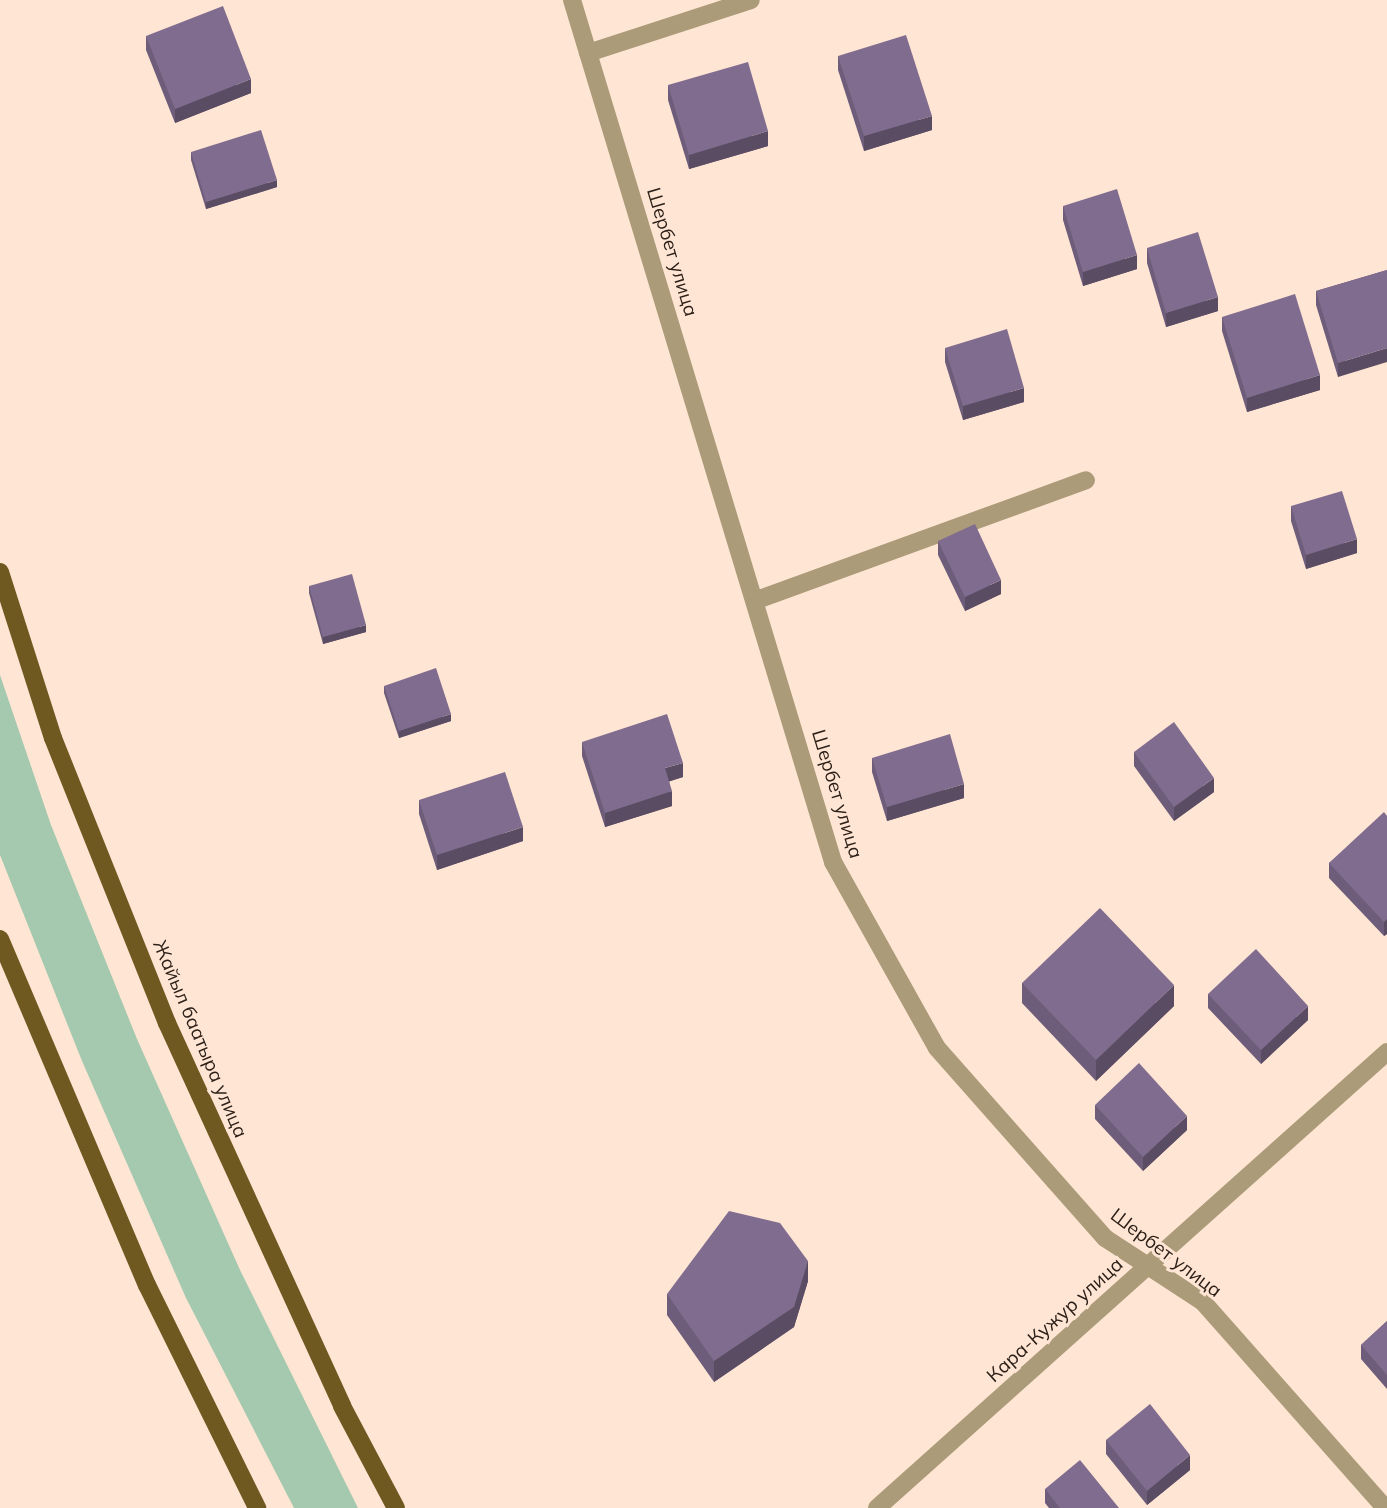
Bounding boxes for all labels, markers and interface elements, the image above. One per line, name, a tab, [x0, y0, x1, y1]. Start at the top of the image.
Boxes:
street label: Шербет улица	[642, 185, 702, 319]
street label: Шербет улица	[807, 727, 867, 861]
street label: Жайыл баатыра улица	[148, 937, 252, 1141]
street label: Шербет улица	[1106, 1204, 1226, 1302]
street label: Кара-Кужур улица	[982, 1253, 1128, 1387]

